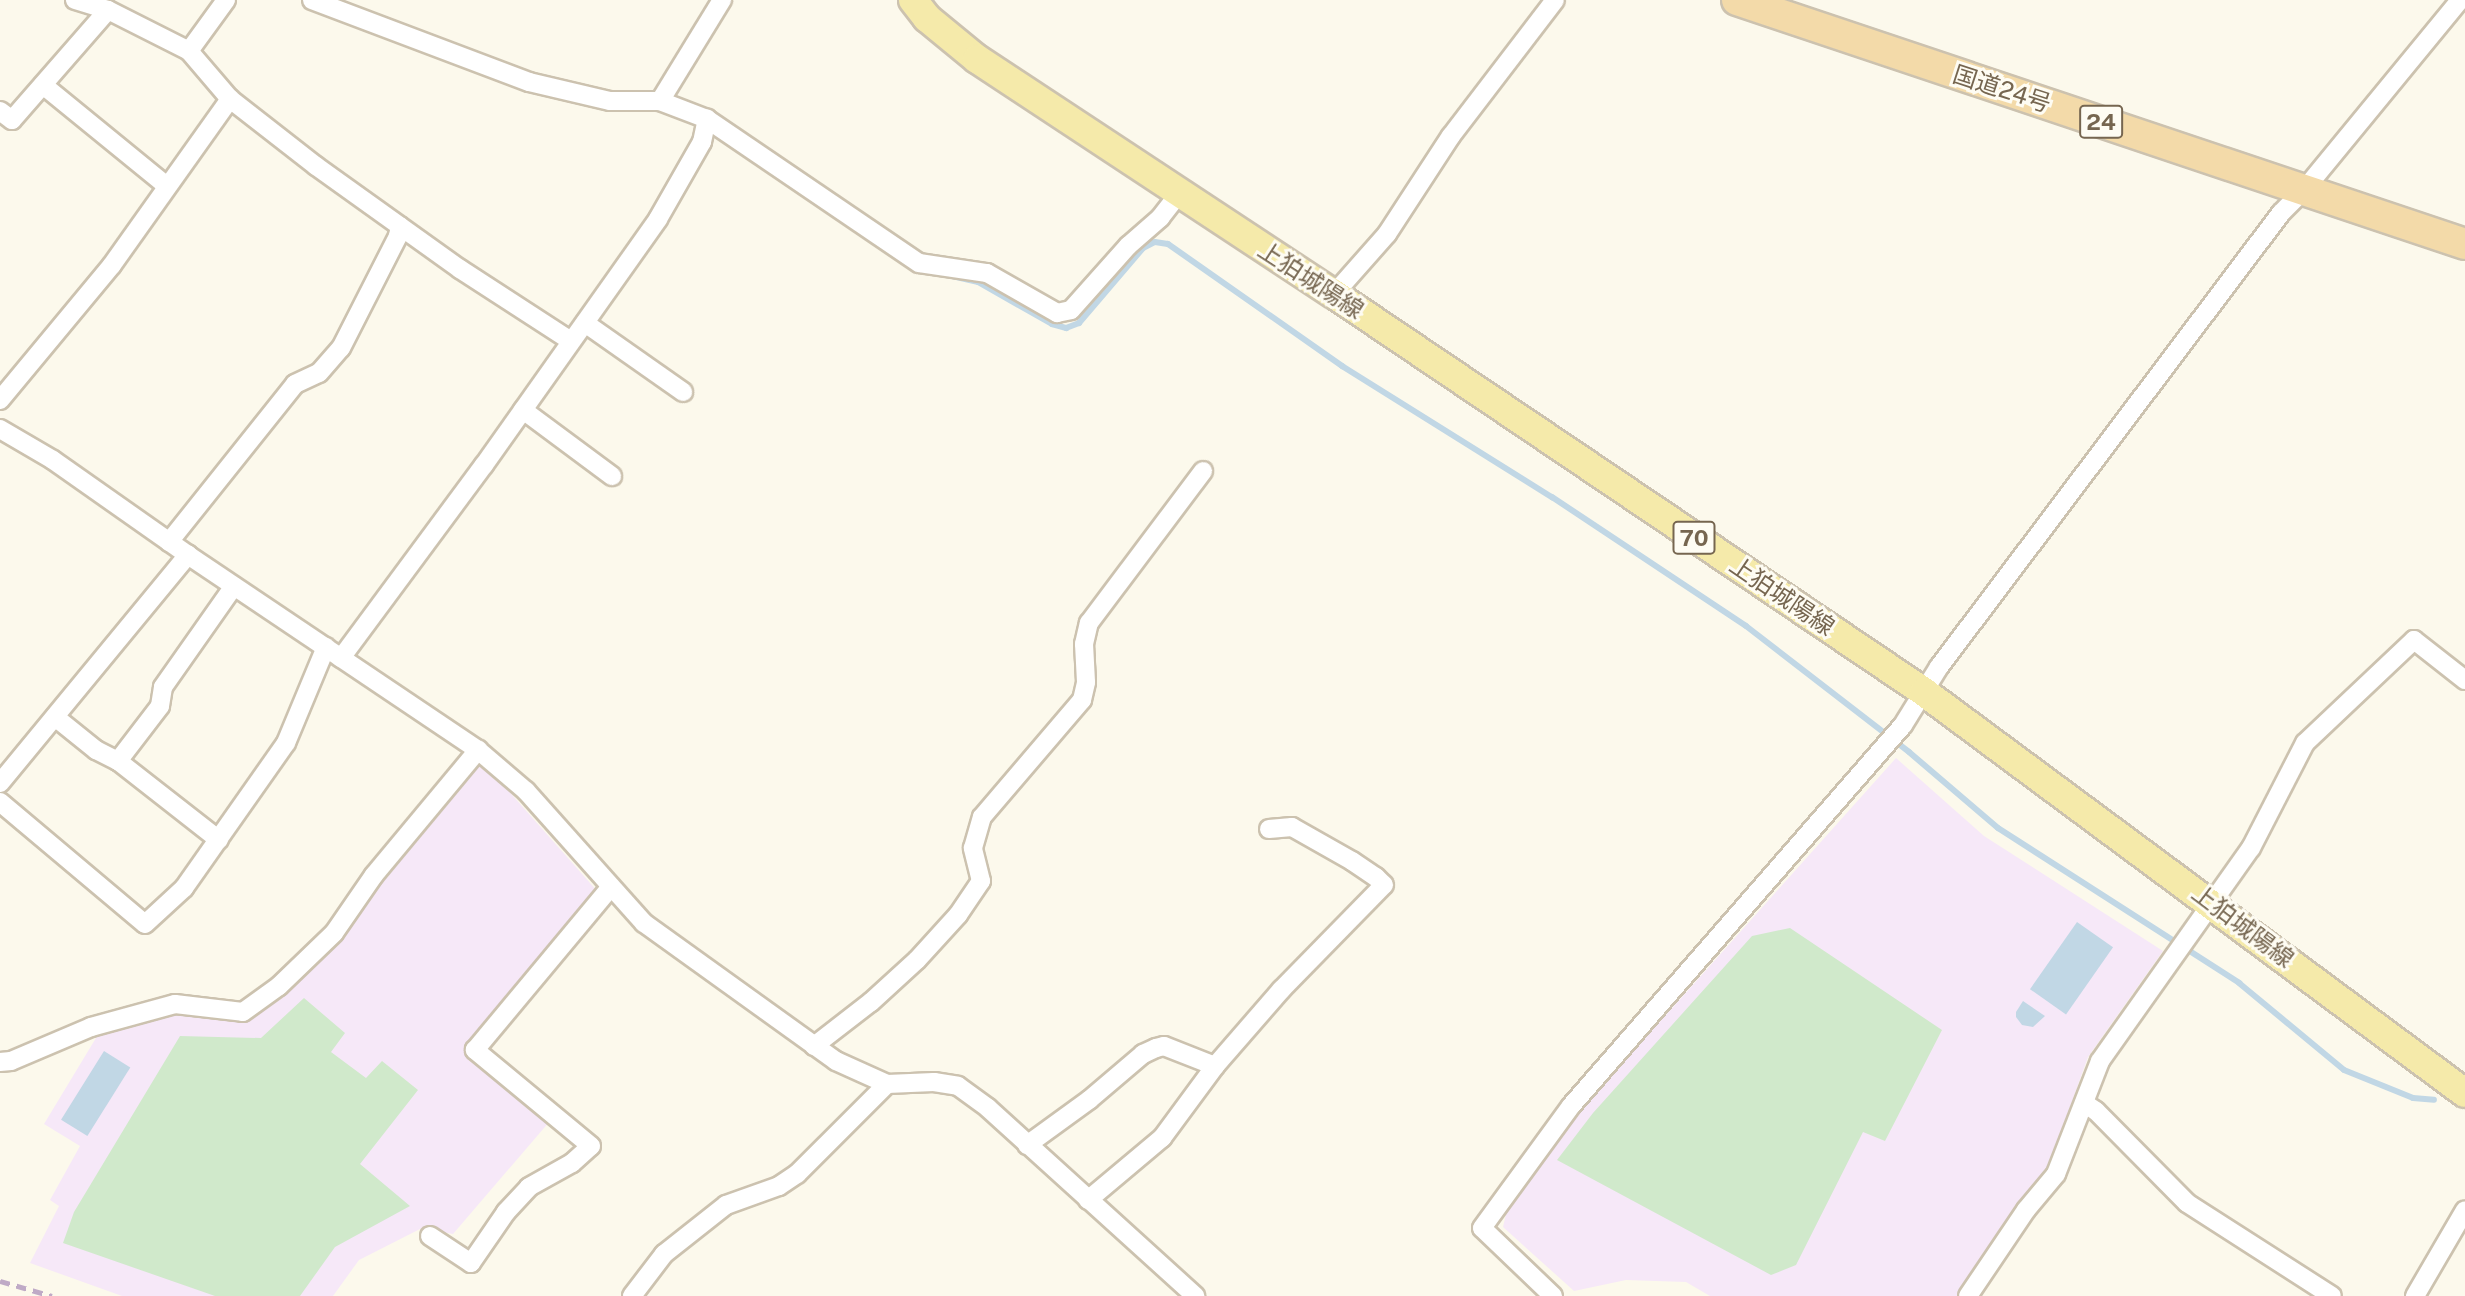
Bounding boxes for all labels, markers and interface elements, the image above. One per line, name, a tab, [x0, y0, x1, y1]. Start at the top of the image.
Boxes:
street label: 国道24号	[1949, 60, 2055, 118]
road number: 24	[2078, 102, 2124, 141]
street label: 上狛城陽線	[1253, 235, 1369, 325]
road number: 70	[1671, 518, 1717, 558]
street label: 上狛城陽線	[1724, 551, 1840, 641]
street label: 上狛城陽線	[2186, 878, 2300, 974]

